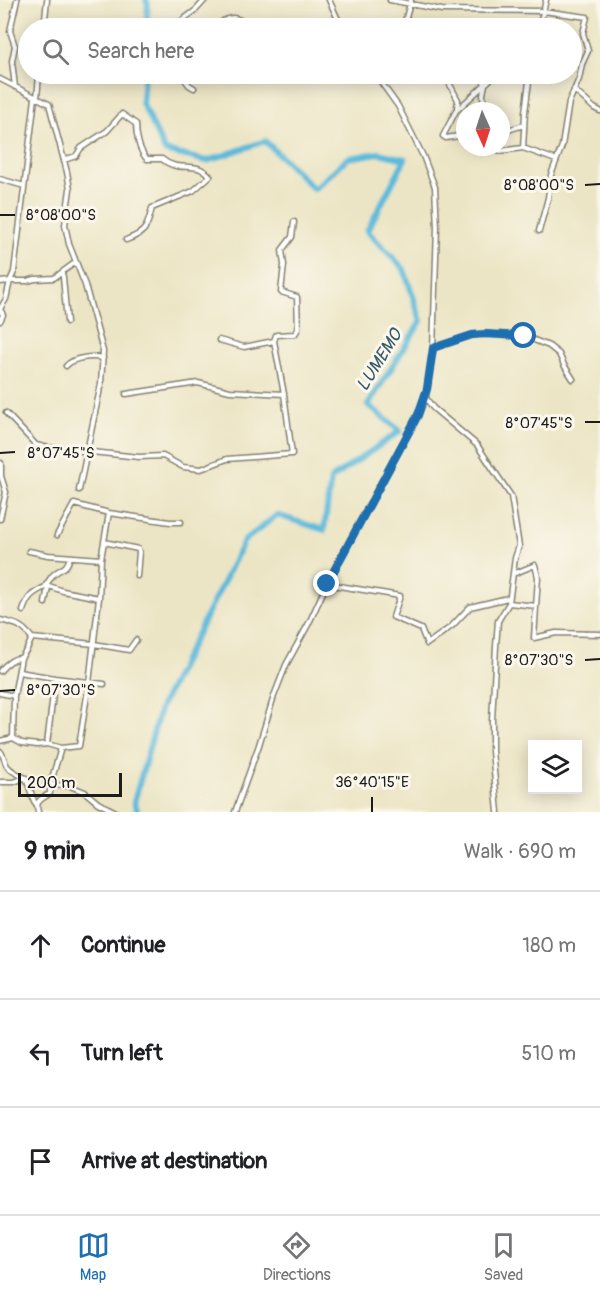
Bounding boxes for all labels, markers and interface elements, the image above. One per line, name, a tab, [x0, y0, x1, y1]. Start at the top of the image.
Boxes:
search box	[18, 18, 582, 84]
icon: search	[39, 35, 72, 68]
text: Search here	[87, 37, 194, 65]
north arrow	[456, 102, 510, 156]
text: 8°08'00"S	[504, 176, 574, 195]
text: 8°08'00"S	[26, 206, 96, 225]
route start	[510, 322, 536, 348]
water label: LUMEMO	[351, 324, 408, 396]
text: 8°07'45"S	[506, 414, 572, 433]
text: 8°07'45"S	[28, 444, 94, 463]
route end	[313, 570, 339, 596]
text: 8°07'30"S	[505, 651, 573, 670]
text: 8°07'30"S	[27, 681, 95, 700]
map controls	[528, 740, 582, 794]
button: layers	[528, 740, 582, 794]
scale bar	[18, 770, 122, 798]
text: 200 m	[27, 773, 75, 793]
text: 36°40'15"E	[335, 773, 409, 792]
text: 9 min	[24, 835, 85, 867]
text: Walk · 690 m	[464, 839, 576, 864]
icon: ahead	[24, 929, 57, 962]
text: Continue	[81, 931, 165, 959]
text: 180 m	[522, 933, 576, 958]
icon: left	[24, 1037, 57, 1070]
text: Turn left	[81, 1039, 163, 1067]
text: 510 m	[522, 1041, 576, 1066]
icon: arrive	[24, 1145, 57, 1178]
text: Arrive at destination	[81, 1147, 267, 1175]
tab: Map	[77, 1229, 110, 1285]
tab: Directions	[263, 1229, 331, 1285]
tab: Saved	[484, 1229, 523, 1285]

